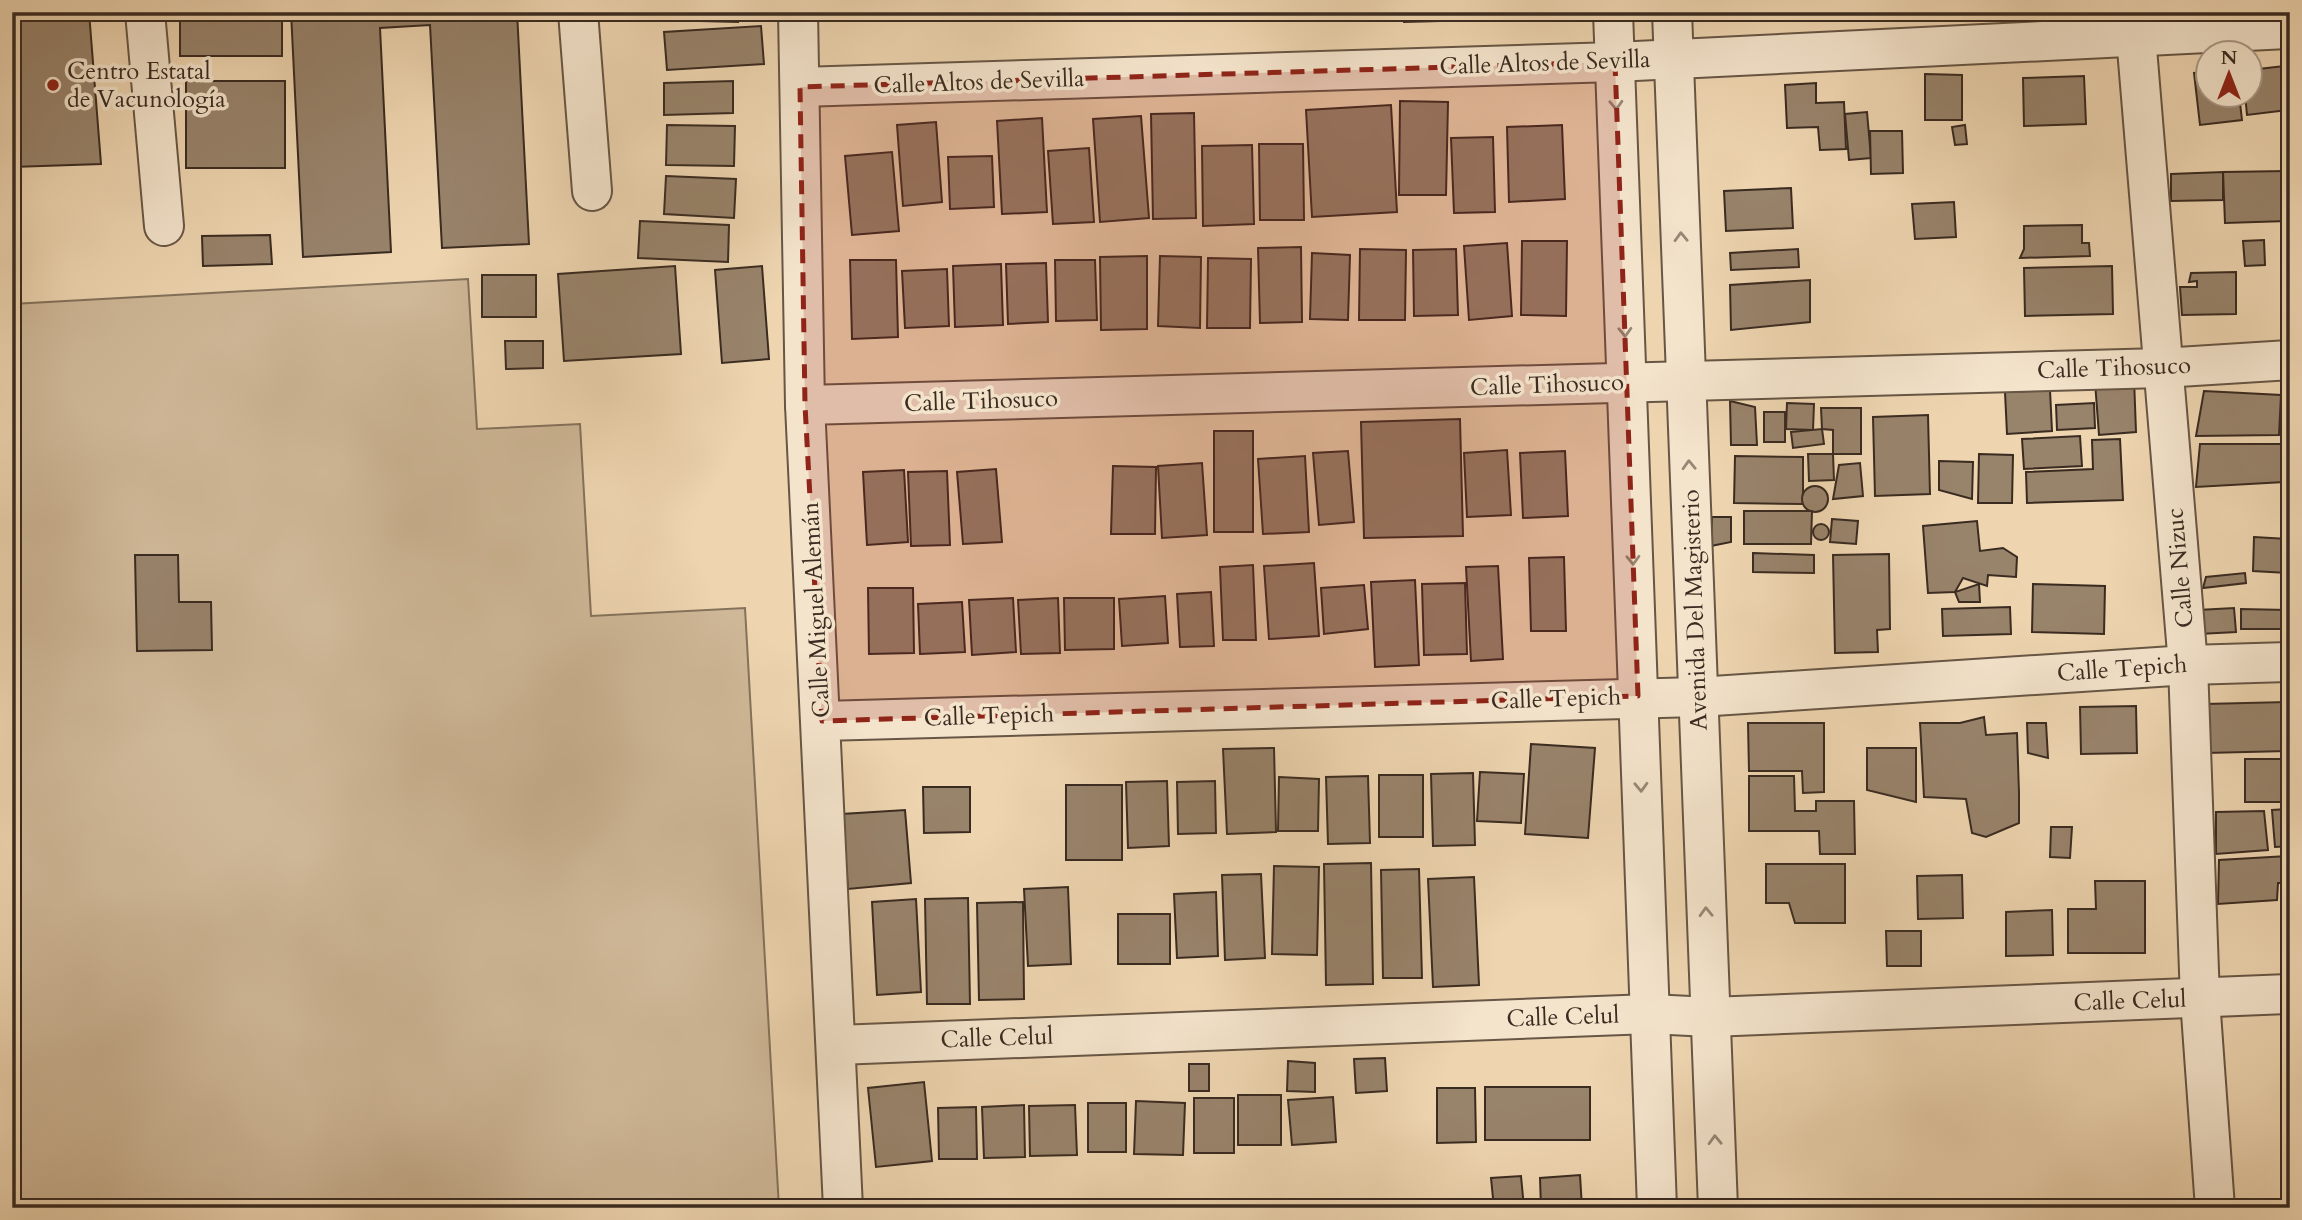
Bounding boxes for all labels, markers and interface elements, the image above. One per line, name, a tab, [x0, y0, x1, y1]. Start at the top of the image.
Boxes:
north arrow	[2194, 38, 2264, 108]
street label: Calle Altos de Sevilla	[1439, 43, 1652, 83]
text: N	[2221, 45, 2238, 71]
place label: Centro Estatal de Vacunología	[67, 55, 226, 116]
street label: Calle Altos de Sevilla	[873, 62, 1086, 102]
marker: Centro Estatal de Vacunología	[45, 77, 61, 93]
one-way arrow	[1609, 100, 1624, 111]
one-way arrow	[1673, 231, 1688, 242]
one-way arrow	[1617, 327, 1632, 338]
street label: Calle Tihosuco	[2037, 349, 2192, 387]
street label: Calle Tihosuco	[1470, 366, 1625, 404]
street label: Calle Tihosuco	[904, 382, 1059, 420]
one-way arrow	[1682, 459, 1697, 470]
street label: Avenida Del Magisterio	[1674, 489, 1716, 731]
street label: Calle Miguel Alemán	[794, 501, 838, 719]
street label: Calle Nizuc	[2158, 507, 2202, 629]
one-way arrow	[1625, 555, 1641, 565]
street label: Calle Tepich	[2056, 648, 2188, 690]
street label: Calle Tepich	[1490, 680, 1622, 718]
street label: Calle Tepich	[923, 697, 1055, 735]
one-way arrow	[1634, 782, 1649, 793]
one-way arrow	[1699, 906, 1714, 917]
street label: Calle Celul	[2073, 983, 2187, 1019]
street label: Calle Celul	[1506, 999, 1620, 1035]
street label: Calle Celul	[940, 1020, 1054, 1056]
one-way arrow	[1707, 1134, 1722, 1145]

